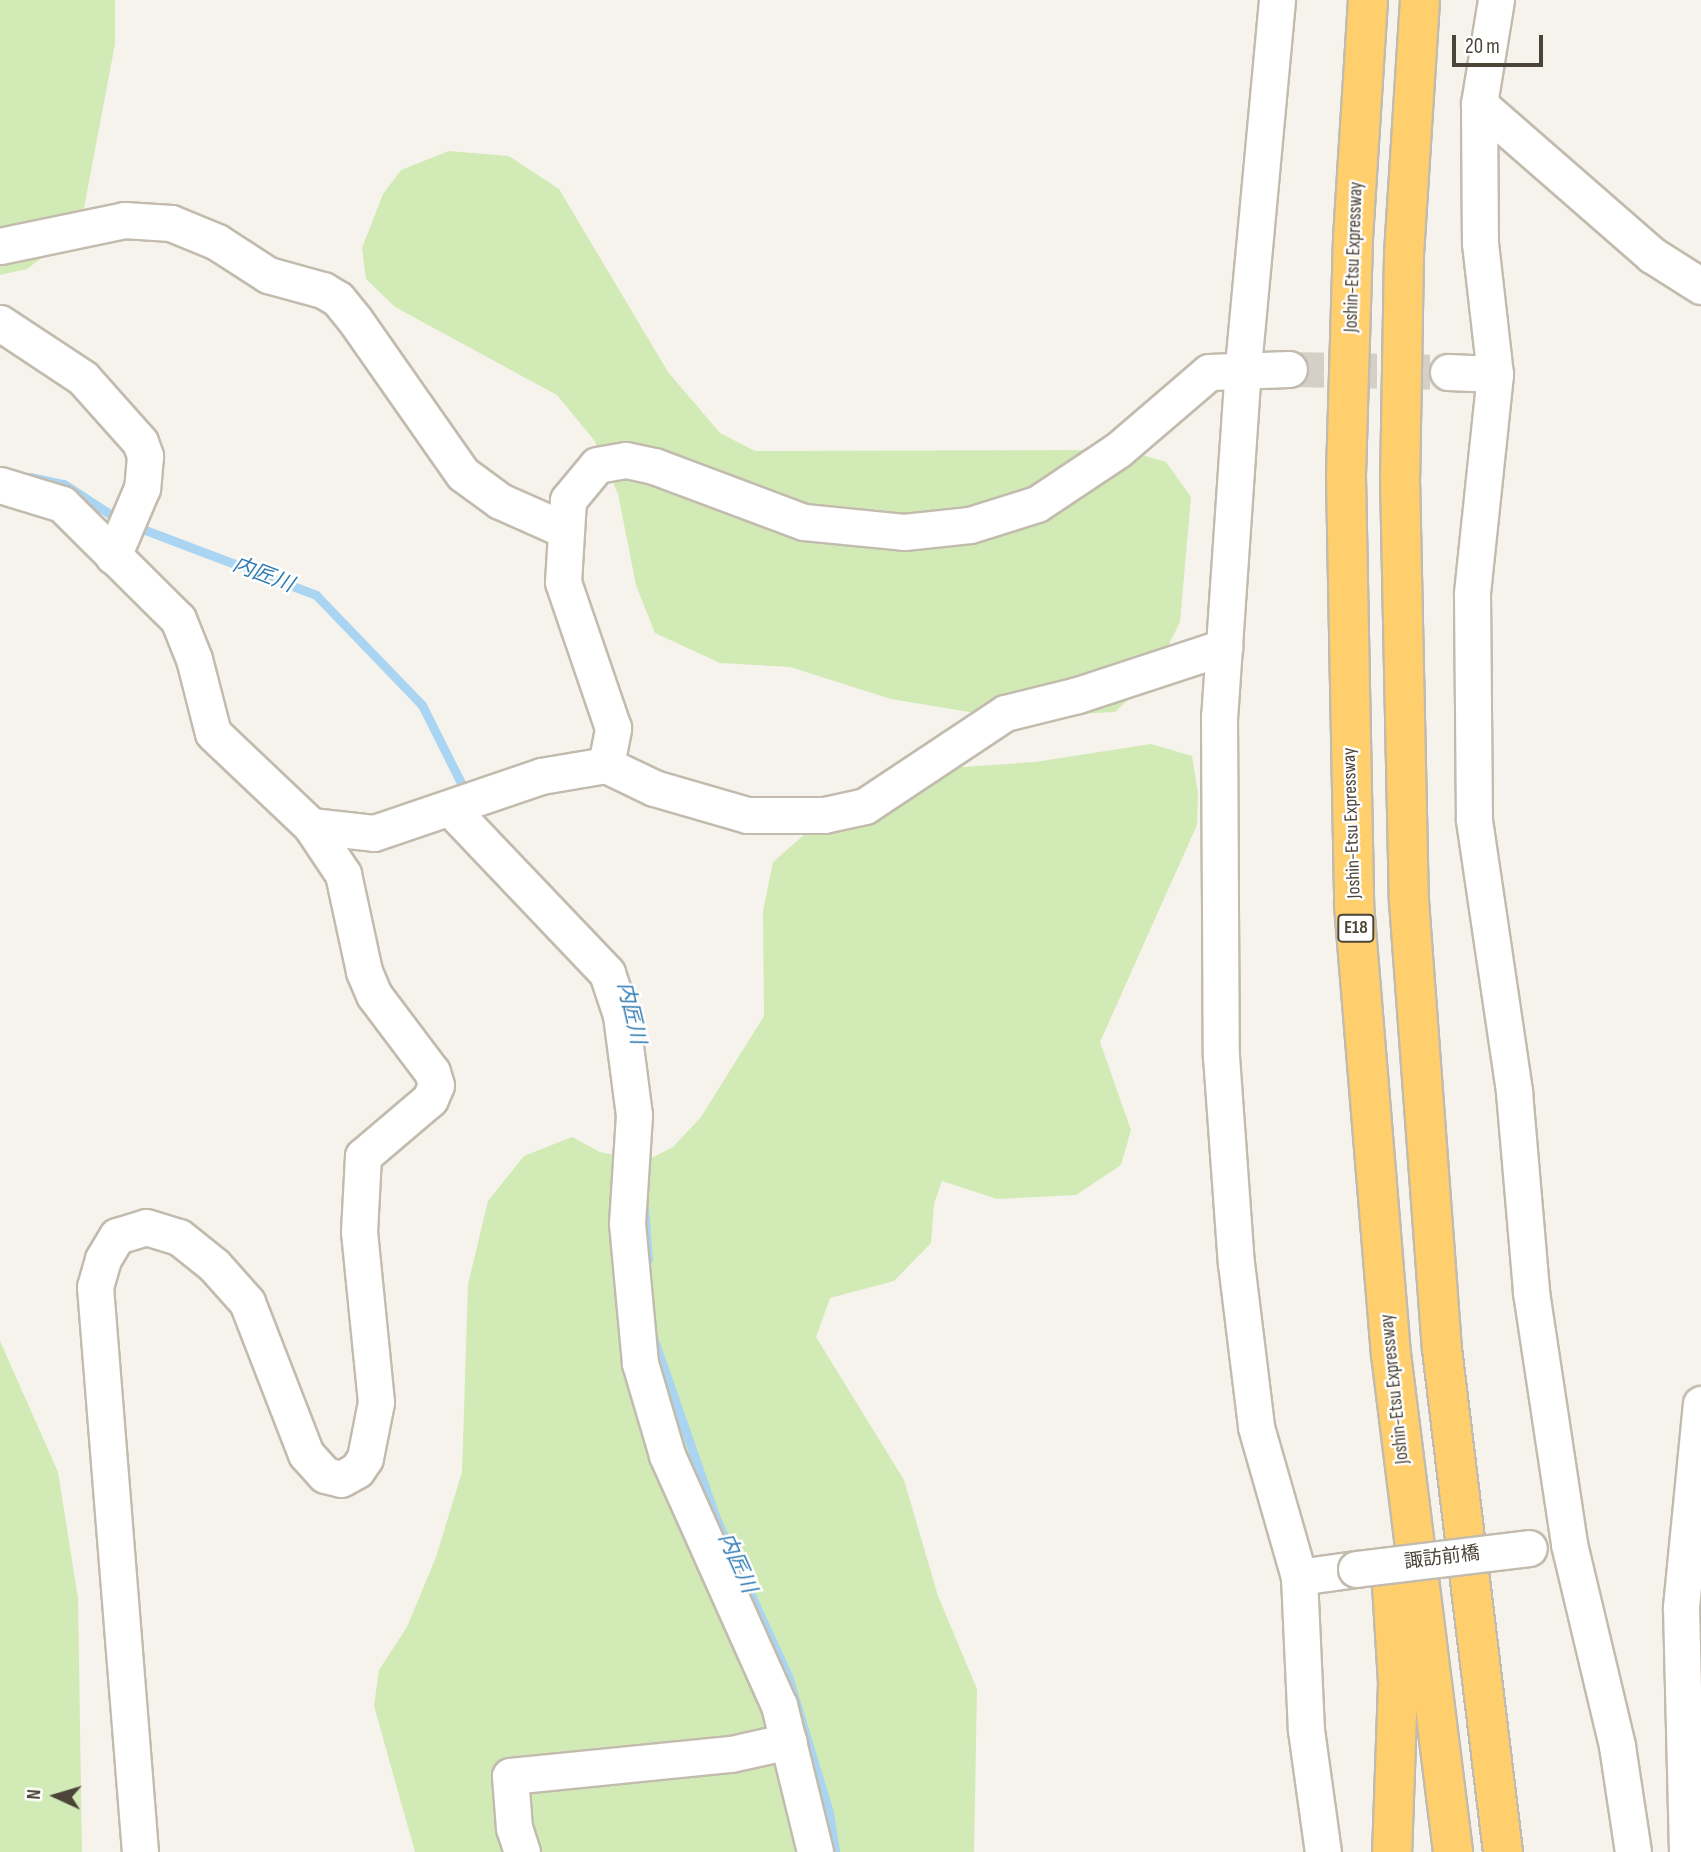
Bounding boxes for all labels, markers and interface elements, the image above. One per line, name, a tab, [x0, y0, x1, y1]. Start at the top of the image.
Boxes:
scale bar	[1456, 21, 1547, 65]
text: 20 m	[1465, 34, 1500, 59]
street label: Joshin-Etsu Expressway	[1340, 181, 1368, 333]
water label: 内匠川	[229, 552, 297, 598]
street label: Joshin-Etsu Expressway	[1338, 747, 1366, 899]
road number: E18	[1337, 914, 1375, 943]
water label: 内匠川	[612, 979, 650, 1047]
street label: Joshin-Etsu Expressway	[1376, 1313, 1414, 1465]
water label: 内匠川	[713, 1529, 761, 1597]
street label: 諏訪前橋	[1403, 1542, 1481, 1574]
north arrow	[21, 1761, 91, 1831]
text: N	[23, 1789, 46, 1800]

